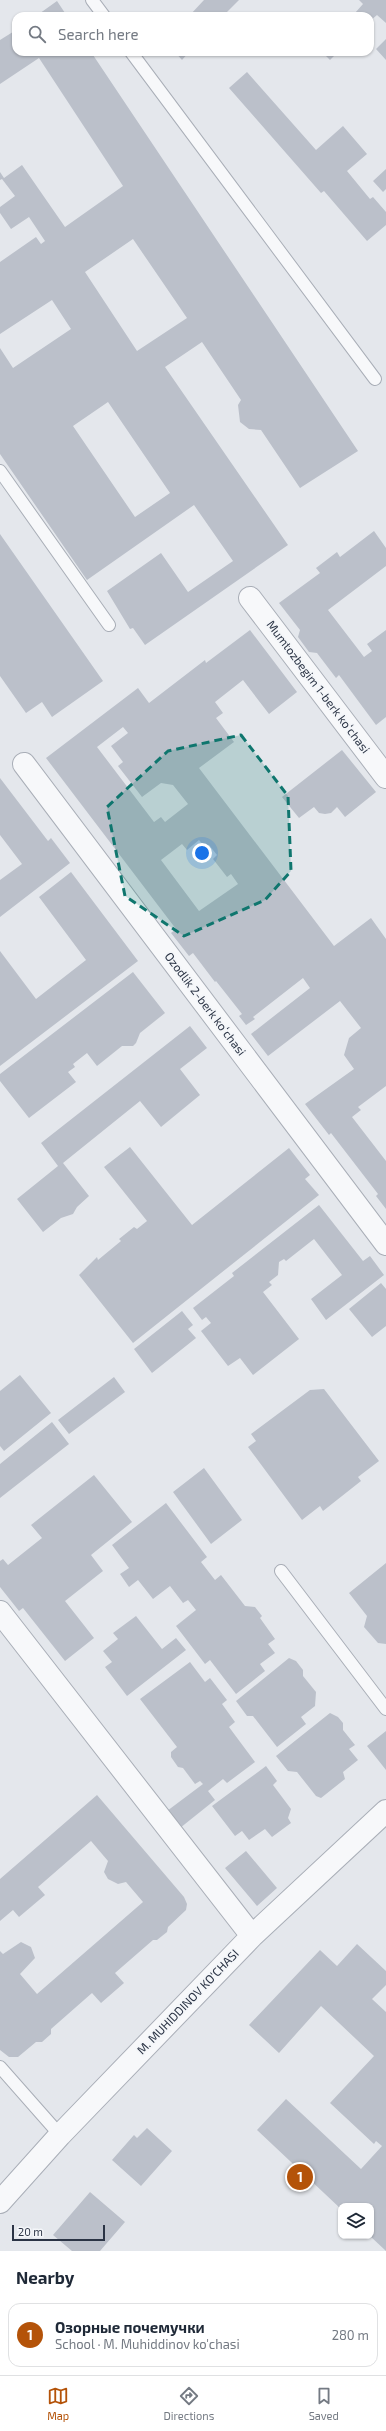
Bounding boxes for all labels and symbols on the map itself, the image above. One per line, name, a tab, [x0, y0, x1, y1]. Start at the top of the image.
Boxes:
street label: Mumtozbegim 1-berk koʻchasi	[264, 617, 373, 755]
your location	[192, 843, 212, 863]
street label: Ozodlik 2-berk koʻchasi	[162, 949, 249, 1058]
street label: M. MUHIDDINOV KO'CHASI	[133, 1946, 241, 2057]
pin: 1	[287, 2162, 313, 2192]
scale bar	[12, 2223, 105, 2242]

